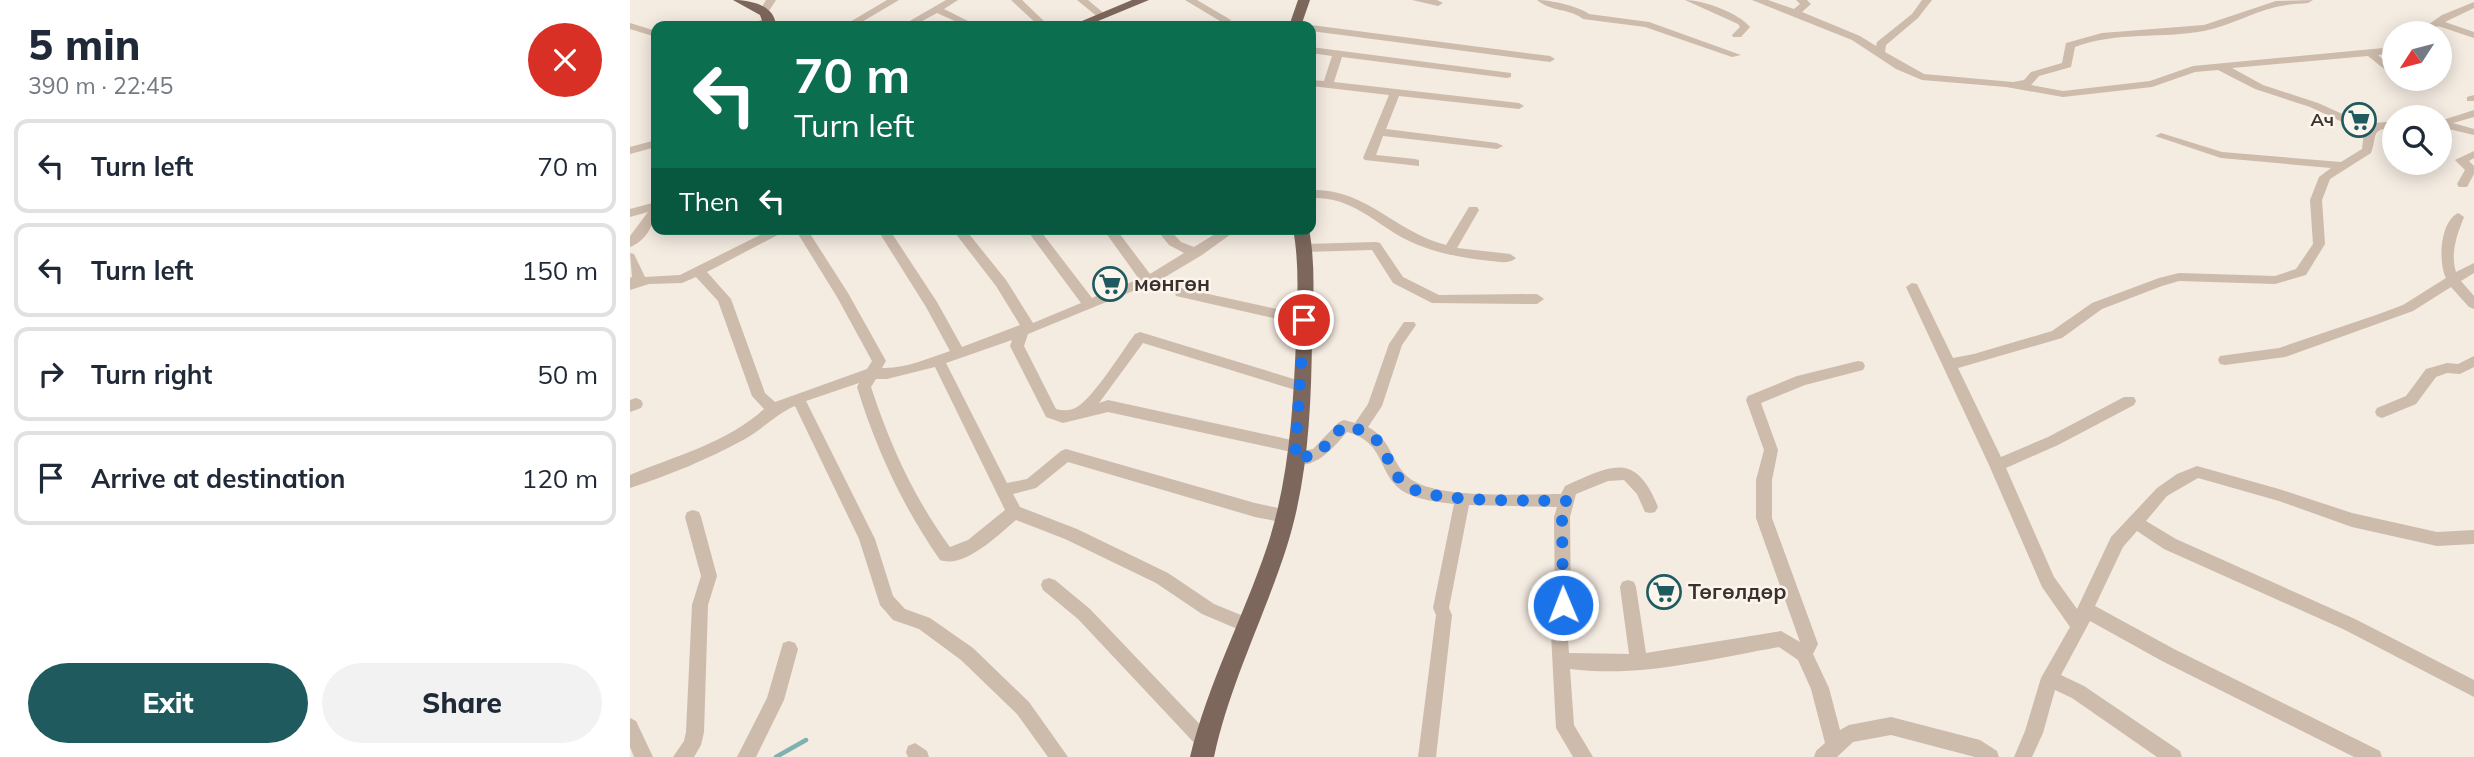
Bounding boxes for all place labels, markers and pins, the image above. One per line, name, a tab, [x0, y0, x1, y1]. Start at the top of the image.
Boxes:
supermarket icon: Ач	[2340, 101, 2378, 139]
place label: Ач	[2311, 108, 2334, 131]
supermarket icon: мөнгөн	[1091, 265, 1129, 303]
place label: мөнгөн	[1134, 270, 1210, 296]
pin	[1274, 290, 1334, 350]
supermarket icon: Төгөлдөр	[1645, 573, 1683, 611]
place label: Төгөлдөр	[1688, 578, 1787, 604]

